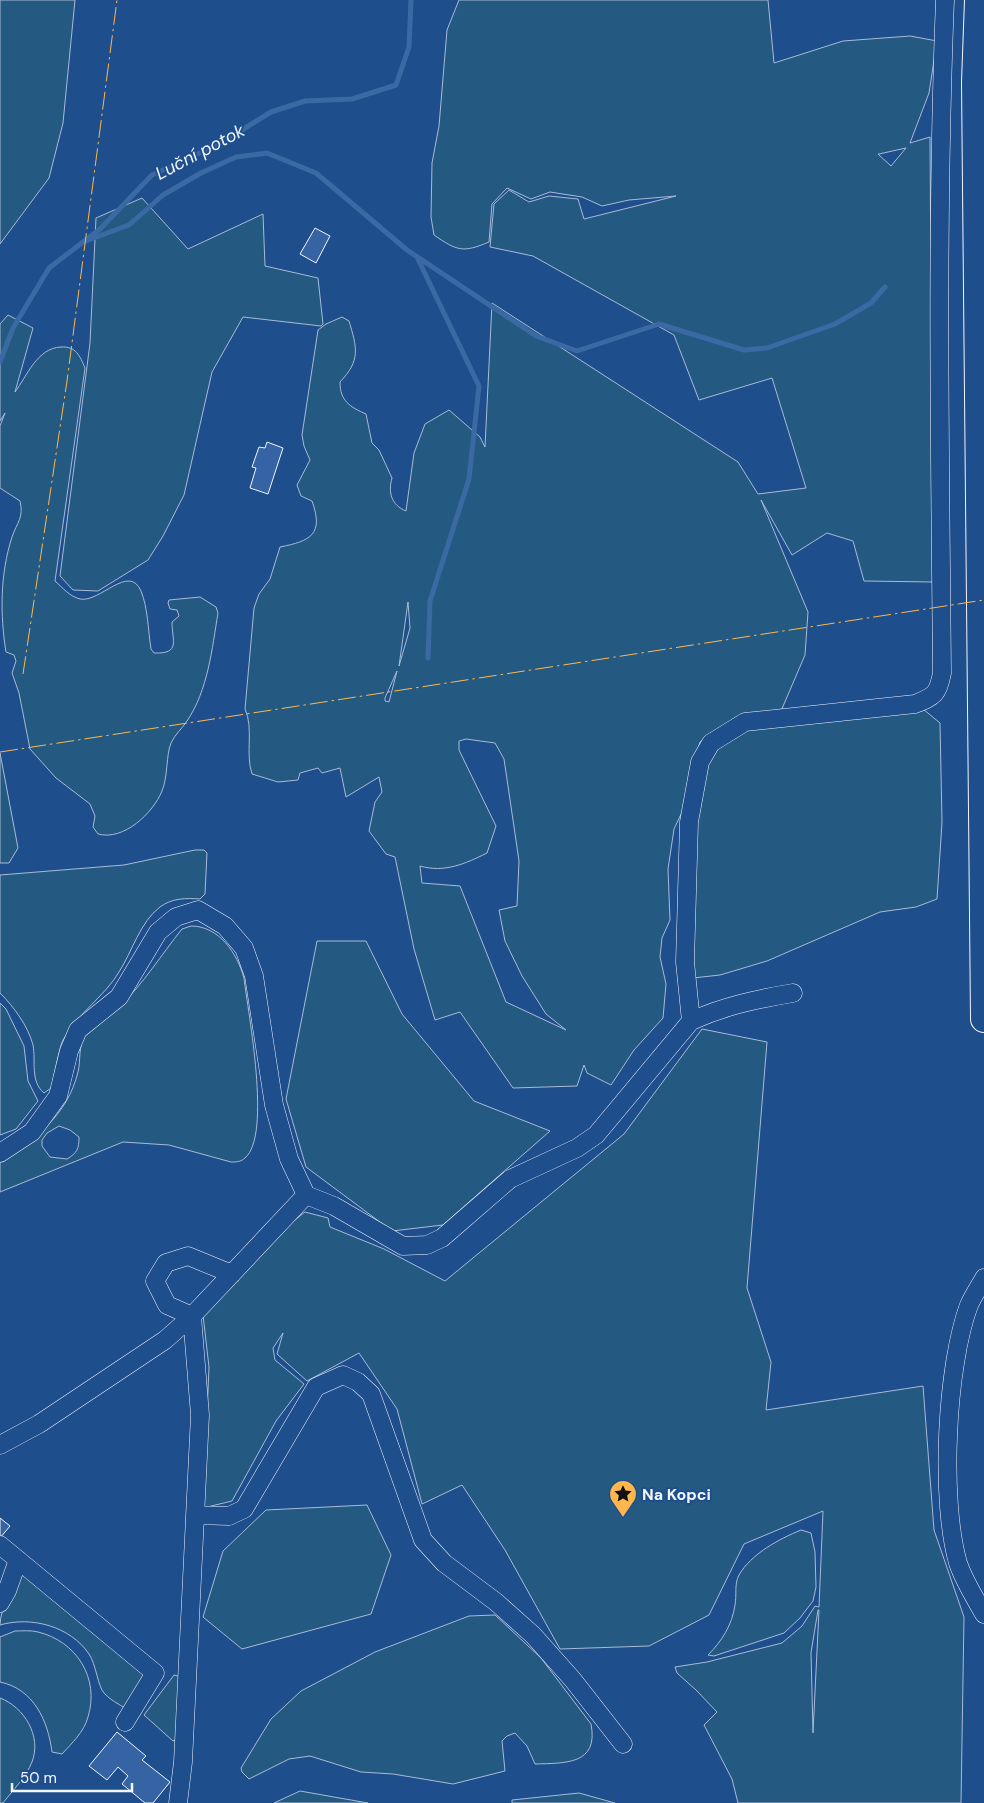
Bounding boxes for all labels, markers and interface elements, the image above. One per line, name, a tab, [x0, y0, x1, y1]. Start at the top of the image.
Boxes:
water label: Luční potok	[151, 118, 250, 186]
place icon: Na Kopci	[608, 1479, 638, 1518]
place label: Na Kopci	[642, 1484, 711, 1505]
scale bar	[12, 1760, 132, 1792]
text: 50 m	[20, 1768, 57, 1788]

